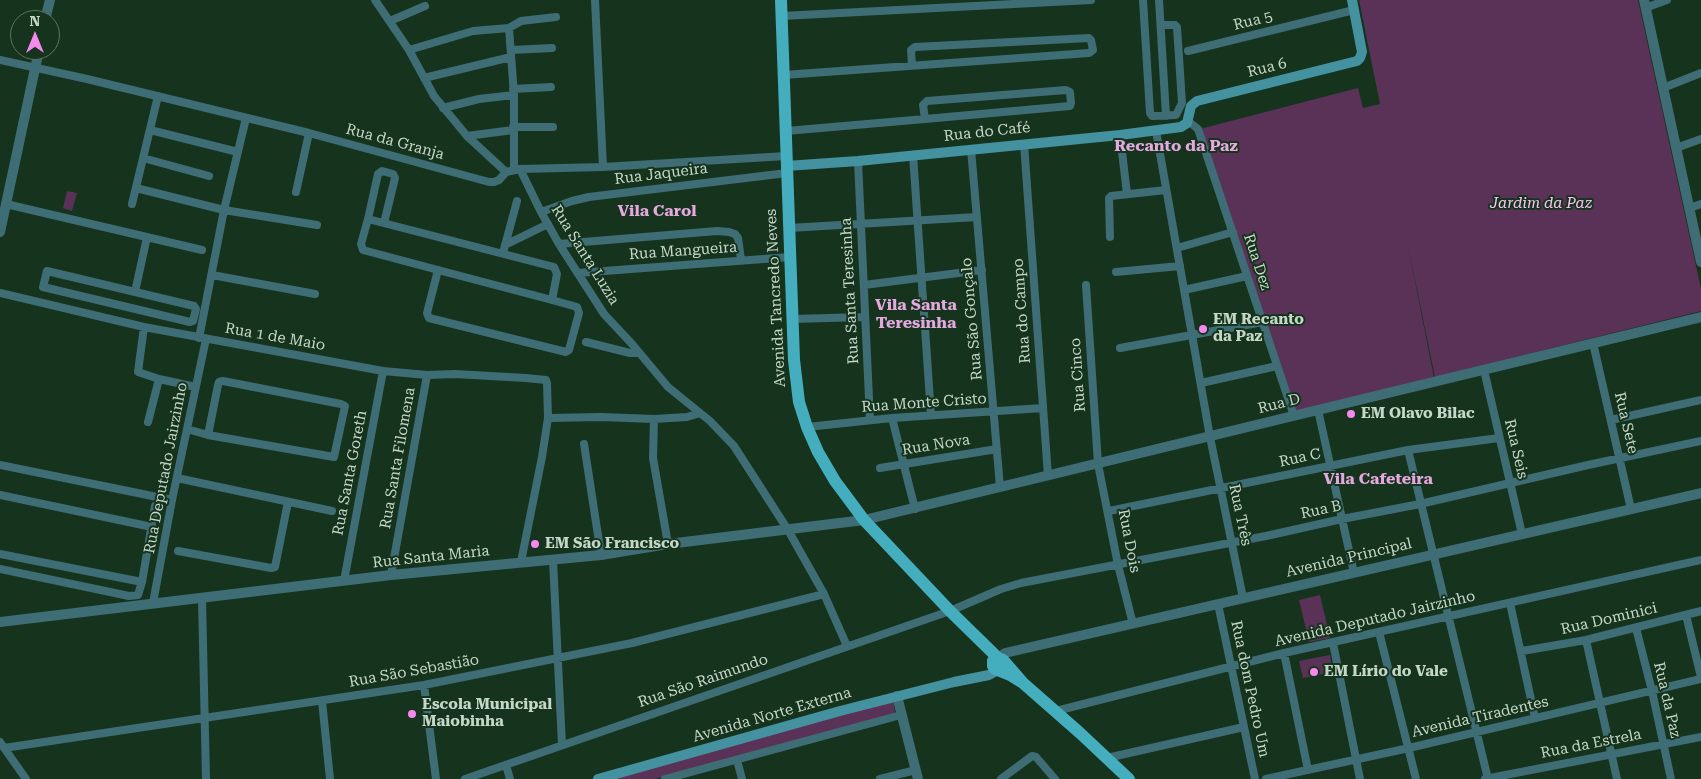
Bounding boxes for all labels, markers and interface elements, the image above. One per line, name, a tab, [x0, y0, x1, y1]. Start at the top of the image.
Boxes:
street label: Rua 5	[1232, 7, 1274, 35]
north arrow	[10, 10, 60, 60]
text: N	[30, 13, 40, 29]
street label: Rua 6	[1246, 54, 1288, 82]
street label: Rua do Café	[943, 119, 1031, 145]
street label: Rua da Granja	[344, 120, 446, 164]
district label: Recanto da Paz	[1114, 136, 1238, 156]
street label: Rua Jaqueira	[613, 159, 709, 189]
park label: Jardim da Paz	[1490, 195, 1592, 213]
district label: Vila Carol	[617, 201, 697, 221]
street label: Rua Santa Luzia	[547, 202, 623, 308]
street label: Avenida Tancredo Neves	[762, 208, 790, 388]
street label: Rua Santa Teresinha	[837, 217, 863, 365]
street label: Rua Dez	[1239, 232, 1275, 292]
street label: Rua Mangueira	[628, 238, 738, 264]
street label: Rua São Gonçalo	[958, 257, 986, 381]
street label: Rua do Campo	[1009, 258, 1035, 364]
district label: Vila Santa Teresinha	[875, 295, 957, 333]
place label: EM Recanto da Paz	[1213, 311, 1304, 346]
street label: Rua 1 de Maio	[223, 319, 327, 355]
marker: EM Recanto da Paz	[1197, 323, 1209, 335]
street label: Rua Cinco	[1066, 337, 1090, 413]
street label: Rua Deputado Jairzinho	[141, 381, 191, 555]
street label: Rua Santa Filomena	[377, 386, 419, 530]
street label: Rua Monte Cristo	[861, 390, 987, 416]
street label: Rua D	[1256, 390, 1302, 418]
street label: Rua Sete	[1610, 390, 1642, 456]
place label: EM Olavo Bilac	[1361, 405, 1475, 423]
marker: EM Olavo Bilac	[1345, 408, 1357, 420]
street label: Rua Santa Goreth	[329, 409, 371, 537]
street label: Rua Seis	[1500, 417, 1532, 481]
street label: Rua Nova	[901, 431, 971, 459]
street label: Rua C	[1278, 445, 1322, 471]
district label: Vila Cafeteira	[1323, 469, 1433, 489]
street label: Rua Três	[1225, 482, 1255, 548]
street label: Rua B	[1299, 497, 1343, 523]
street label: Rua Dois	[1114, 508, 1144, 574]
place label: EM São Francisco	[545, 535, 679, 553]
street label: Avenida Principal	[1284, 535, 1414, 581]
marker: EM São Francisco	[529, 538, 541, 550]
street label: Rua Santa Maria	[372, 542, 490, 572]
street label: Avenida Deputado Jairzinho	[1273, 587, 1477, 651]
street label: Rua Dominici	[1559, 599, 1659, 639]
street label: Rua dom Pedro Um	[1227, 619, 1273, 759]
street label: Rua São Raimundo	[636, 650, 770, 712]
street label: Rua São Sebastião	[348, 651, 480, 691]
street label: Rua da Paz	[1650, 660, 1684, 740]
place label: EM Lírio do Vale	[1324, 663, 1448, 681]
marker: EM Lírio do Vale	[1308, 666, 1320, 678]
street label: Avenida Norte Externa	[691, 684, 853, 746]
street label: Avenida Tiradentes	[1410, 693, 1550, 741]
place label: Escola Municipal Maiobinha	[422, 696, 552, 731]
marker: Escola Municipal Maiobinha	[406, 708, 418, 720]
street label: Rua da Estrela	[1539, 725, 1643, 763]

